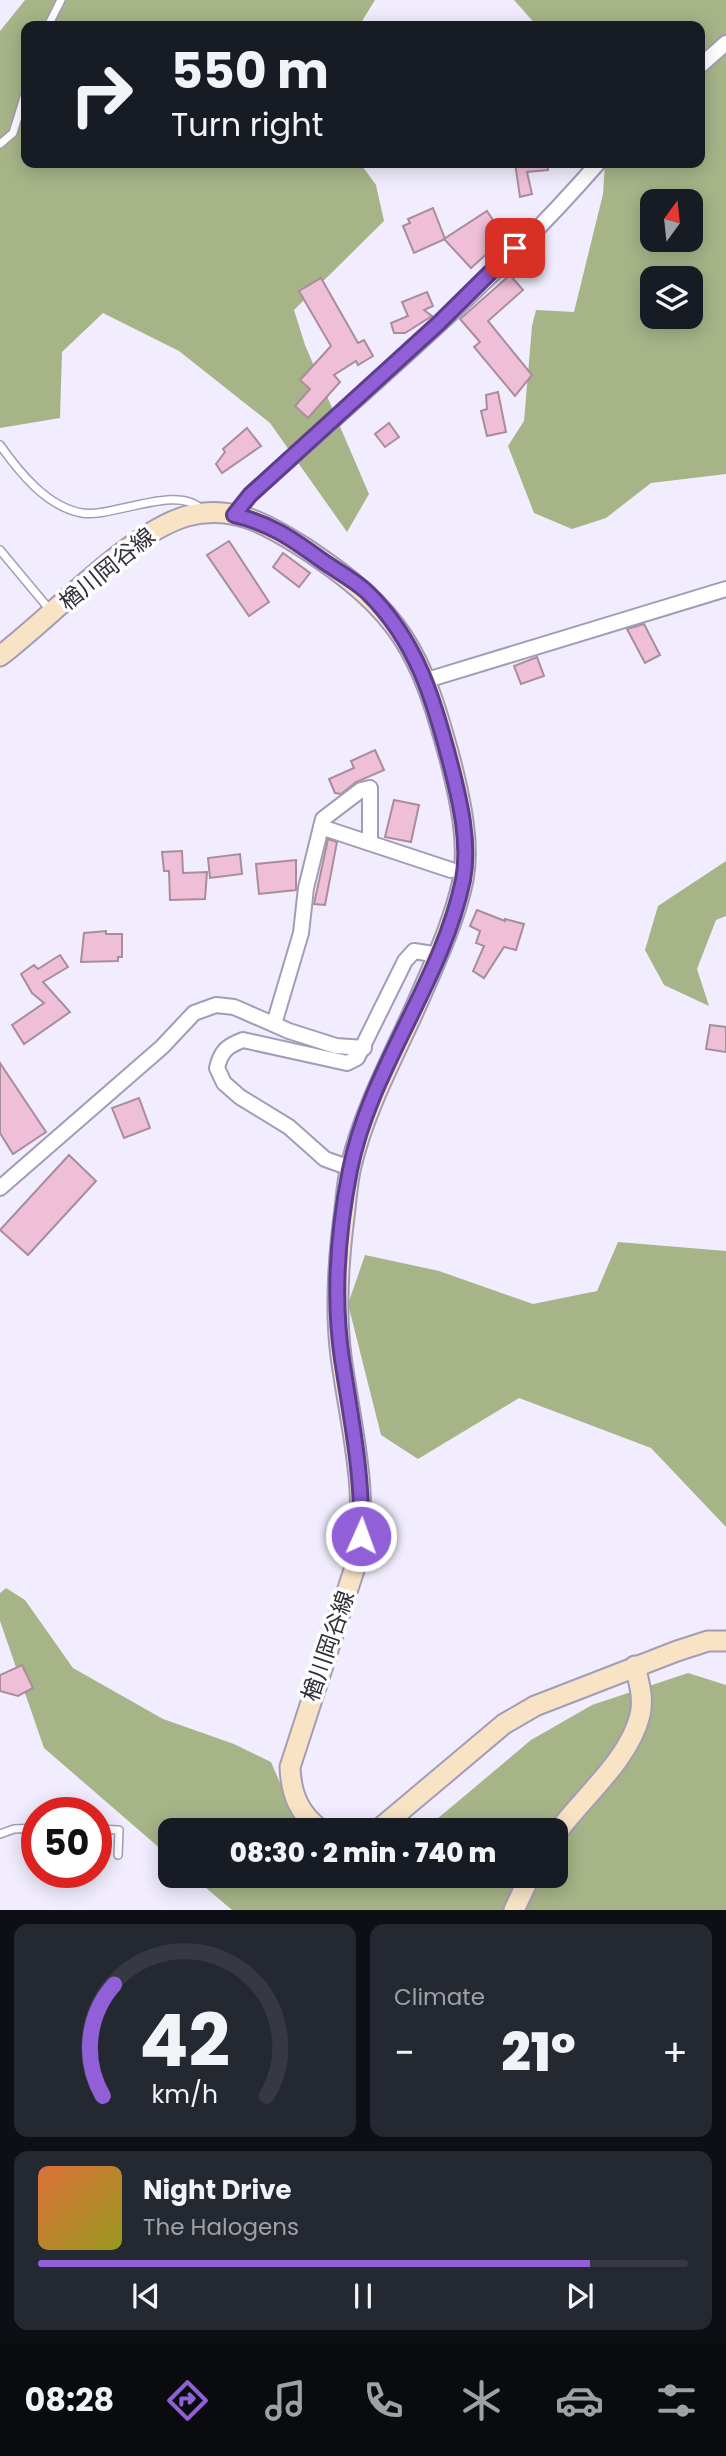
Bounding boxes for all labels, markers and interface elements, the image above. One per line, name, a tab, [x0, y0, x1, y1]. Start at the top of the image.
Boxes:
text: 550 m	[171, 37, 329, 105]
icon: right	[56, 49, 147, 140]
text: Turn right	[171, 102, 323, 147]
north arrow	[640, 189, 704, 252]
map controls	[640, 189, 703, 329]
pin	[485, 218, 545, 278]
icon: arrive	[496, 229, 534, 267]
button: layers	[640, 266, 703, 329]
street label: 楢川岡谷線	[52, 520, 162, 618]
position arrow	[324, 1499, 398, 1573]
street label: 楢川岡谷線	[294, 1586, 362, 1706]
speed limit sign: 50	[21, 1797, 112, 1888]
text: 08:30 · 2 min · 740 m	[230, 1835, 496, 1871]
text: Climate	[394, 1981, 485, 2013]
text: 42	[140, 1991, 230, 2092]
text: 21°	[501, 2016, 576, 2089]
text: −	[394, 2026, 415, 2079]
text: +	[662, 2026, 688, 2079]
text: km/h	[152, 2077, 218, 2112]
text: Night Drive	[143, 2172, 291, 2208]
text: The Halogens	[143, 2211, 299, 2243]
icon: previous	[127, 2277, 165, 2315]
icon: pause	[344, 2277, 382, 2315]
icon: next	[561, 2277, 599, 2315]
icon: directions	[163, 2376, 212, 2425]
icon: music	[261, 2376, 310, 2425]
icon: phone	[359, 2376, 408, 2425]
icon: climate	[457, 2376, 506, 2425]
icon: car	[555, 2376, 604, 2425]
icon: filters	[652, 2376, 701, 2425]
text: 08:28	[24, 2377, 114, 2422]

